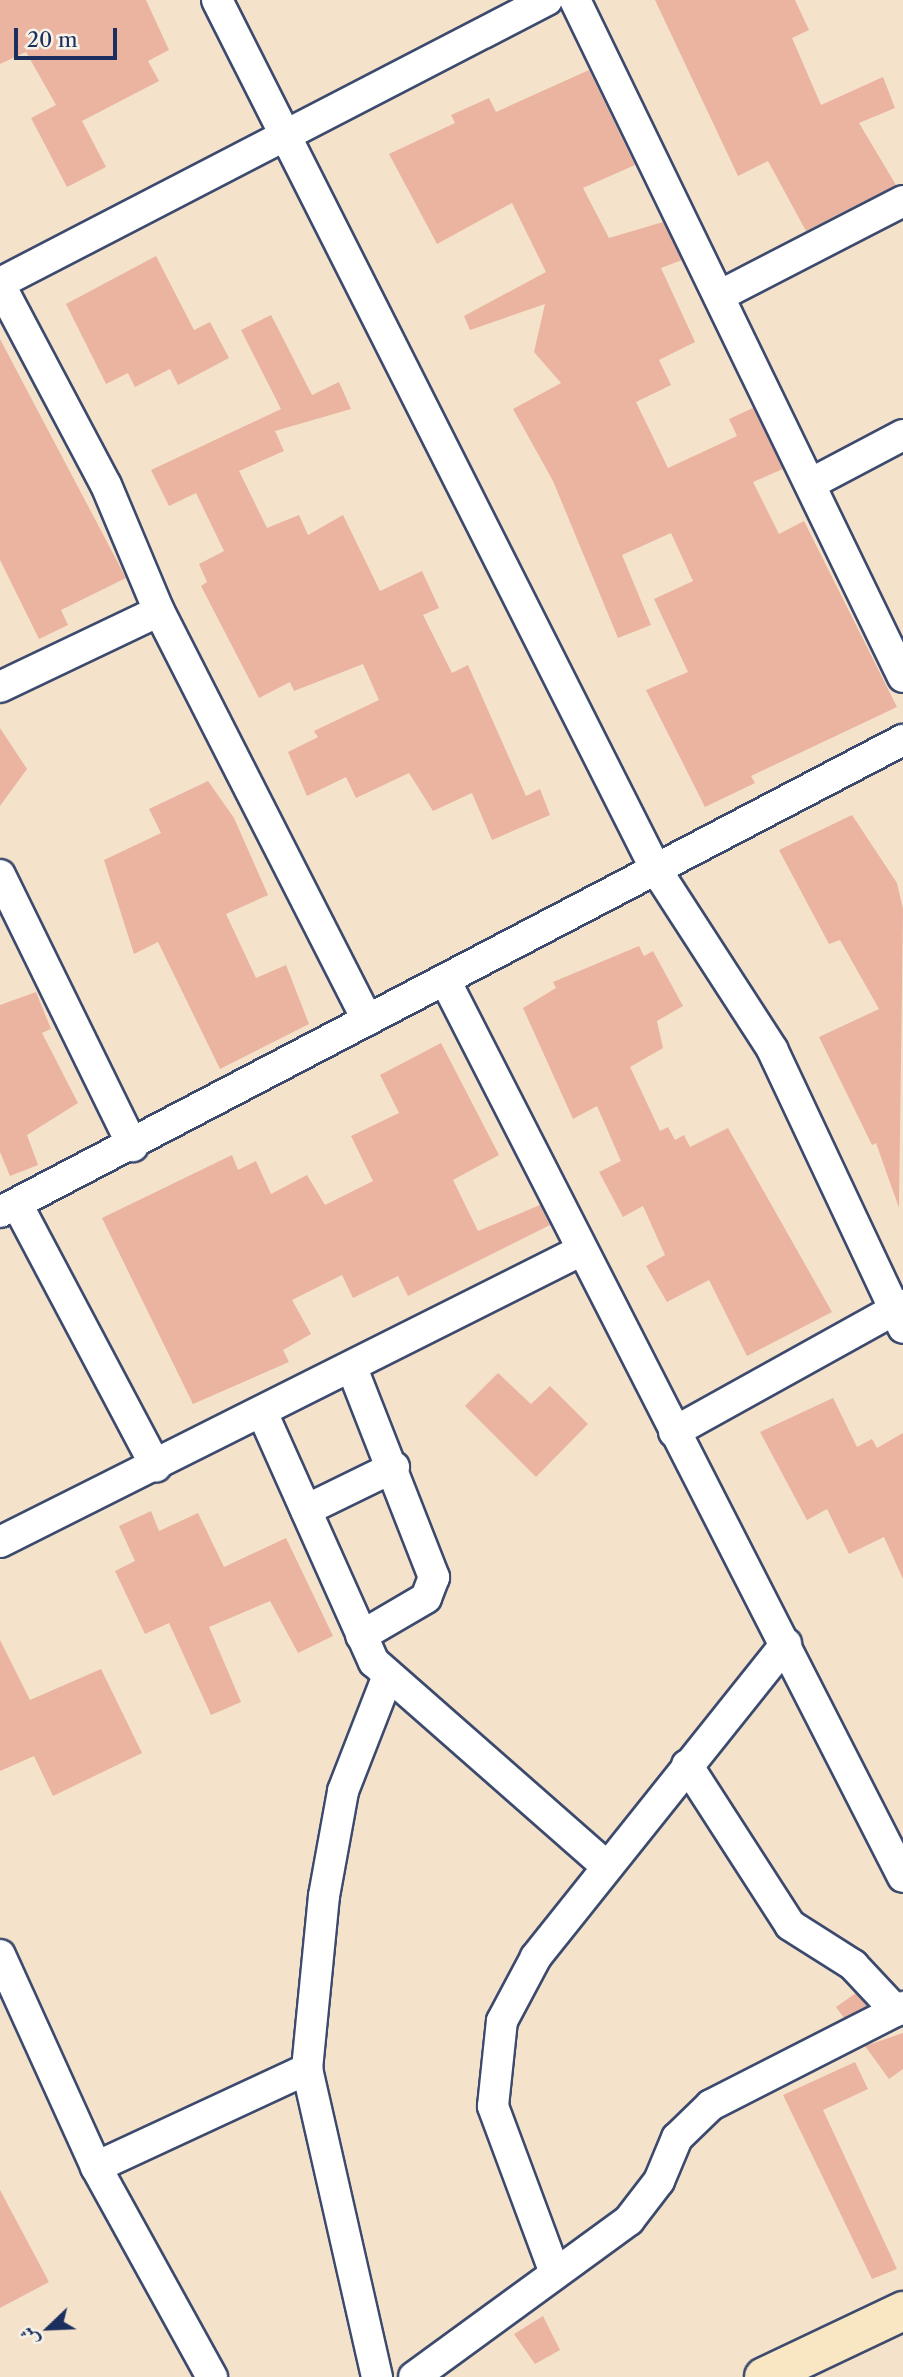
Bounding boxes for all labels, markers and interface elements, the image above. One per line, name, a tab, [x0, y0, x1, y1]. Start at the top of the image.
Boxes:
scale bar	[18, 14, 121, 58]
text: 20 m	[27, 27, 78, 52]
north arrow	[14, 2293, 84, 2363]
text: ش	[15, 2323, 43, 2350]

